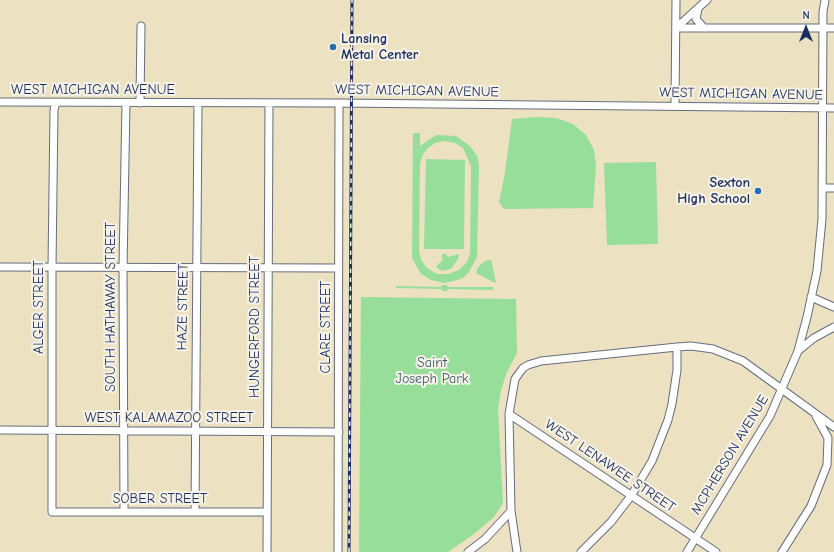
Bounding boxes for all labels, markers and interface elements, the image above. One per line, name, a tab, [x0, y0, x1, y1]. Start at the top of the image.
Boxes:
north arrow	[786, 8, 826, 48]
text: N	[802, 9, 810, 22]
place label: Lansing Metal Center	[341, 31, 418, 64]
marker: Lansing Metal Center	[328, 42, 338, 52]
street label: WEST MICHIGAN AVENUE	[335, 81, 499, 101]
street label: WEST MICHIGAN AVENUE	[11, 82, 175, 98]
street label: WEST MICHIGAN AVENUE	[659, 84, 823, 104]
place label: Sexton High School	[677, 175, 750, 208]
marker: Sexton High School	[753, 186, 763, 196]
street label: SOUTH HATHAWAY STREET	[103, 222, 119, 392]
street label: HUNGERFORD STREET	[247, 256, 263, 398]
street label: ALGER STREET	[31, 260, 47, 354]
street label: HAZE STREET	[174, 263, 192, 351]
street label: CLARE STREET	[318, 281, 334, 373]
park label: Saint Joseph Park	[396, 355, 468, 388]
street label: MCPHERSON AVENUE	[688, 392, 772, 518]
street label: WEST KALAMAZOO STREET	[84, 410, 254, 426]
street label: WEST LENAWEE STREET	[542, 416, 678, 516]
street label: SOBER STREET	[113, 491, 207, 507]

